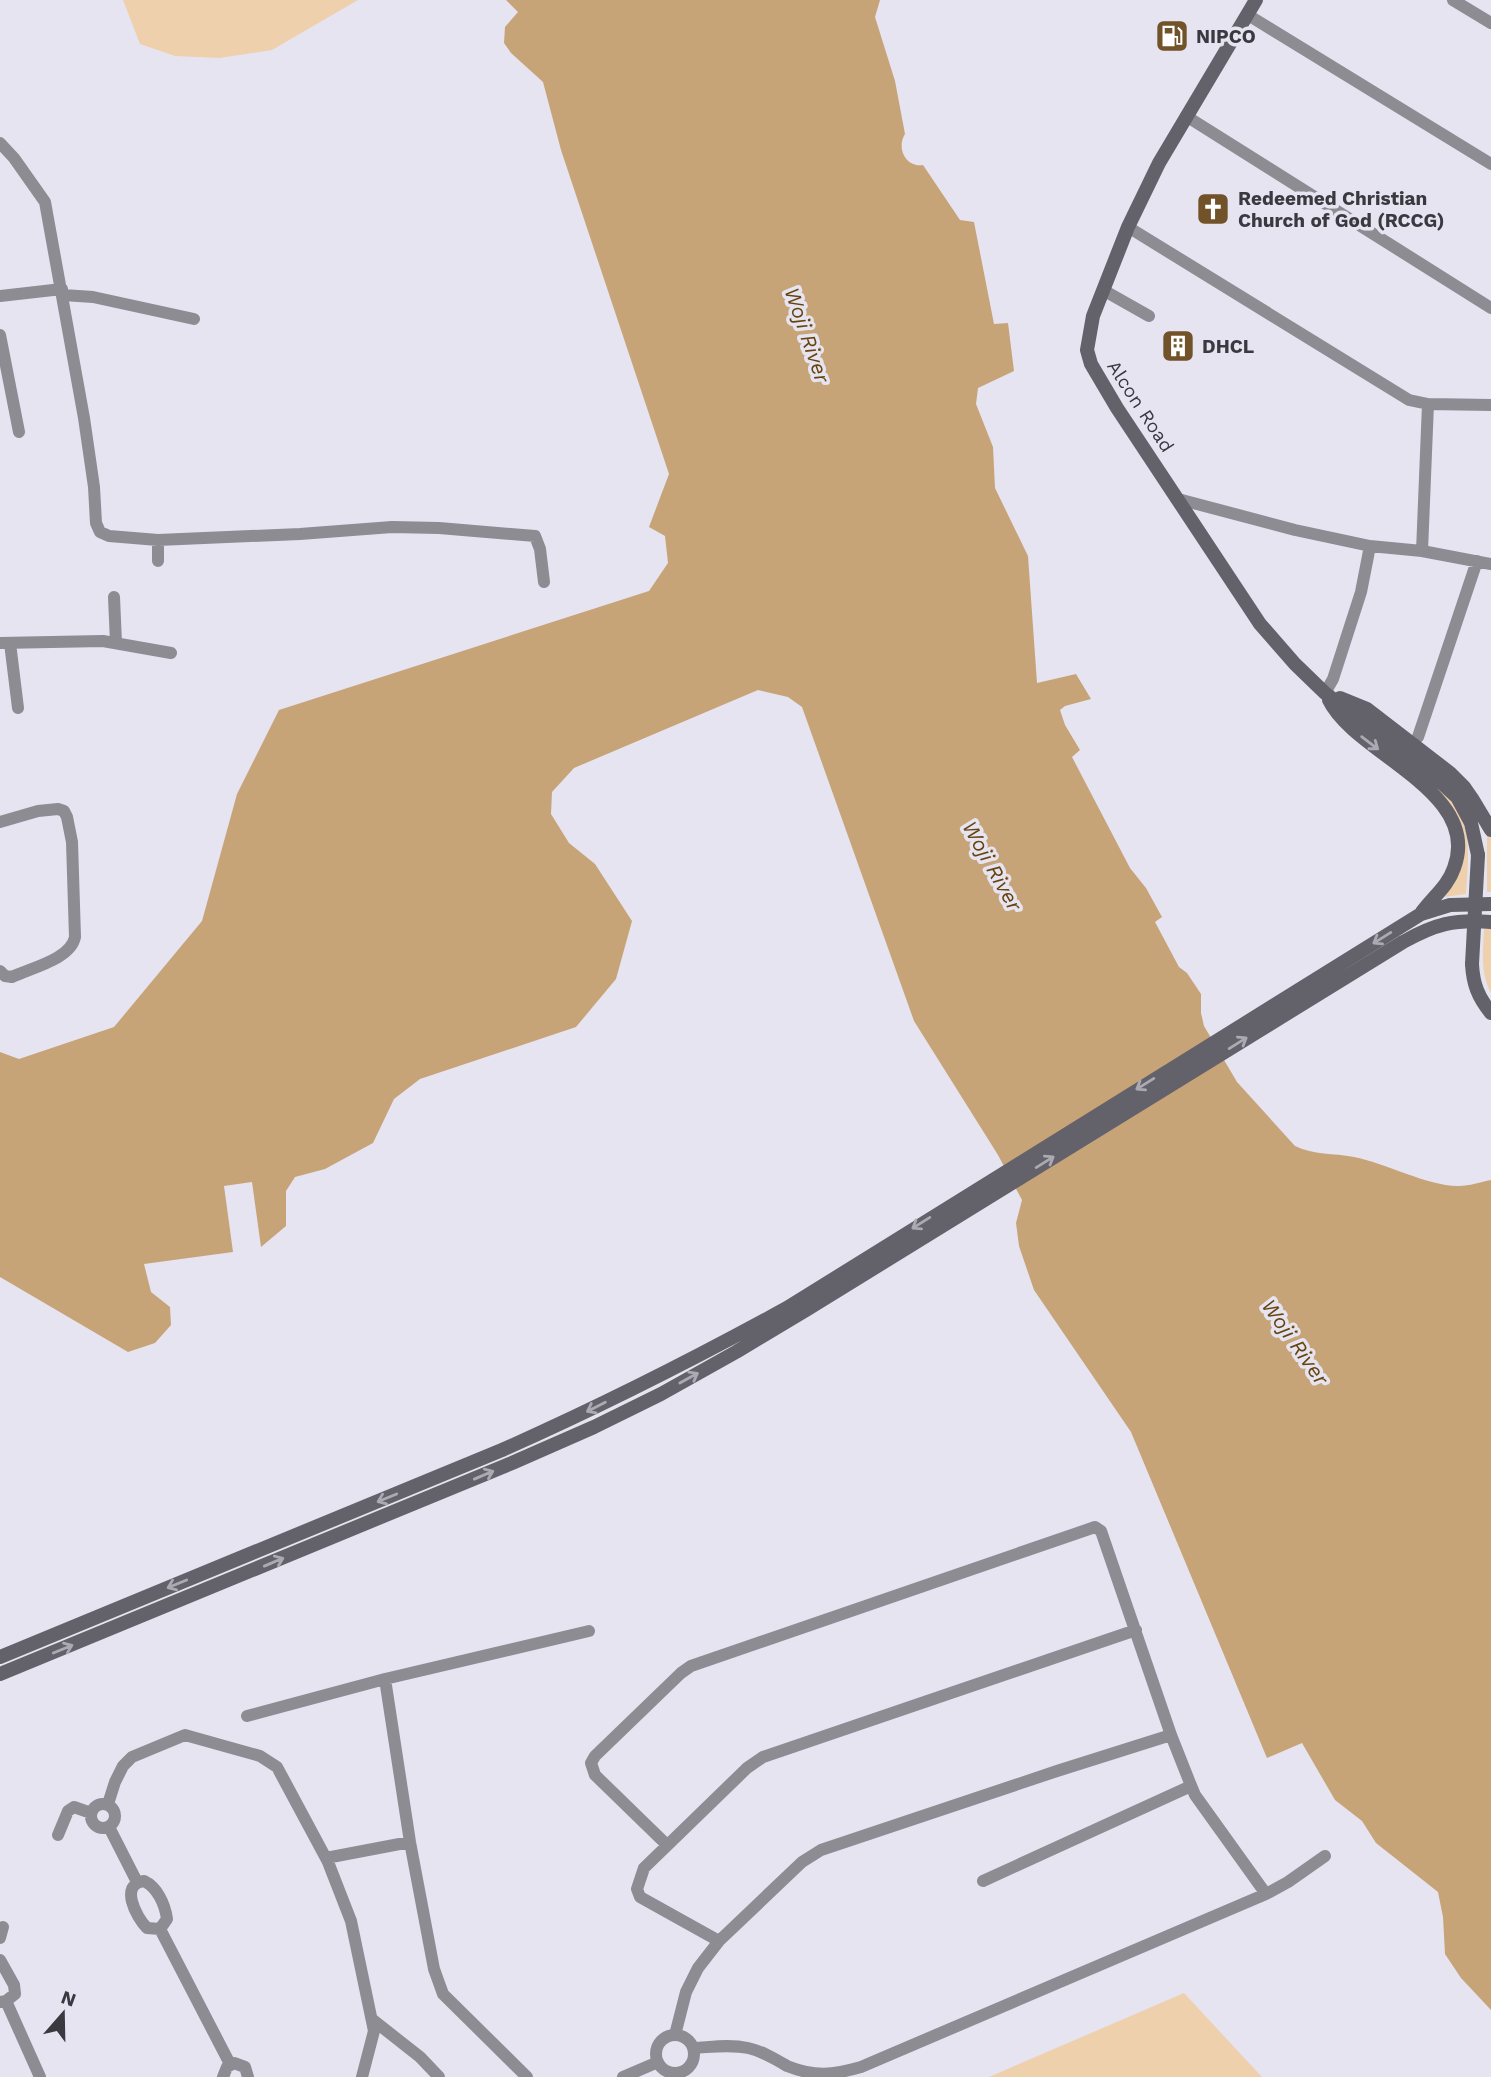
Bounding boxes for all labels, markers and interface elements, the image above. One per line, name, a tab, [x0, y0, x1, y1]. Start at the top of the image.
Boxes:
fuel station icon: NIPCO	[1153, 17, 1191, 55]
place label: NIPCO	[1196, 25, 1256, 48]
place label: Redeemed Christian Church of God (RCCG)	[1238, 187, 1444, 232]
church icon: Redeemed Christian Church of God (RCCG)	[1194, 190, 1232, 228]
water label: Woji River	[780, 284, 836, 387]
building icon: DHCL	[1159, 327, 1197, 365]
place label: DHCL	[1202, 335, 1254, 358]
street label: Alcon Road	[1102, 356, 1179, 457]
one-way arrow	[1360, 736, 1379, 750]
water label: Woji River	[957, 816, 1028, 916]
one-way arrow	[1372, 931, 1392, 945]
one-way arrow	[1228, 1035, 1248, 1049]
one-way arrow	[1135, 1078, 1155, 1092]
one-way arrow	[1034, 1155, 1054, 1169]
one-way arrow	[912, 1217, 932, 1231]
water label: Woji River	[1257, 1294, 1335, 1390]
one-way arrow	[679, 1371, 699, 1385]
one-way arrow	[586, 1400, 606, 1414]
one-way arrow	[473, 1468, 494, 1481]
one-way arrow	[377, 1492, 398, 1505]
one-way arrow	[262, 1555, 284, 1568]
one-way arrow	[166, 1579, 188, 1592]
one-way arrow	[52, 1641, 74, 1654]
north arrow	[28, 1979, 98, 2049]
text: N	[58, 1985, 79, 2012]

